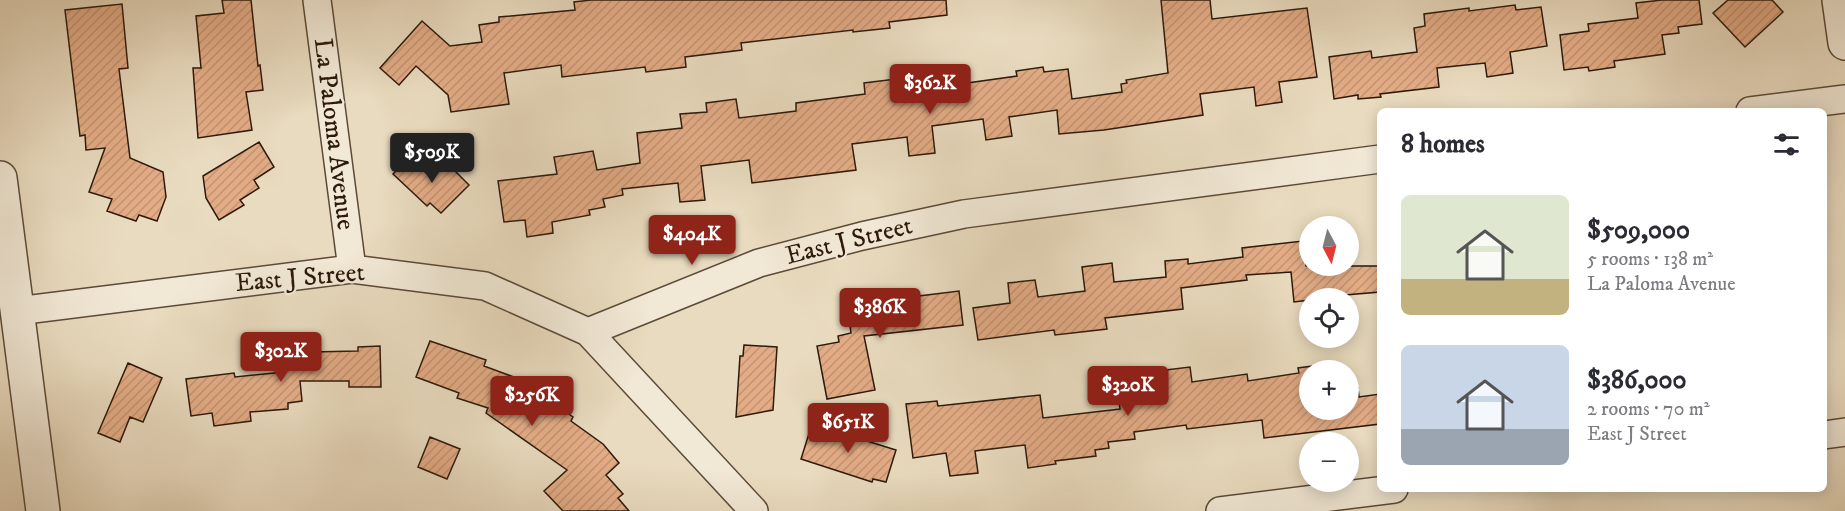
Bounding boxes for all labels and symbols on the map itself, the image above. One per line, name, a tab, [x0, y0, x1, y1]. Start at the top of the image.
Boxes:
street label: La Paloma Avenue	[306, 36, 362, 232]
pin: $362K	[888, 64, 972, 115]
pin: $509K	[390, 133, 474, 184]
street label: East J Street	[782, 209, 916, 273]
pin: $404K	[650, 215, 734, 266]
north arrow	[1299, 216, 1359, 276]
street label: East J Street	[234, 256, 366, 300]
pin: $386K	[838, 288, 922, 339]
pin: $302K	[239, 332, 323, 383]
pin: $320K	[1086, 366, 1170, 417]
pin: $256K	[490, 376, 574, 427]
pin: $651K	[806, 403, 890, 454]

